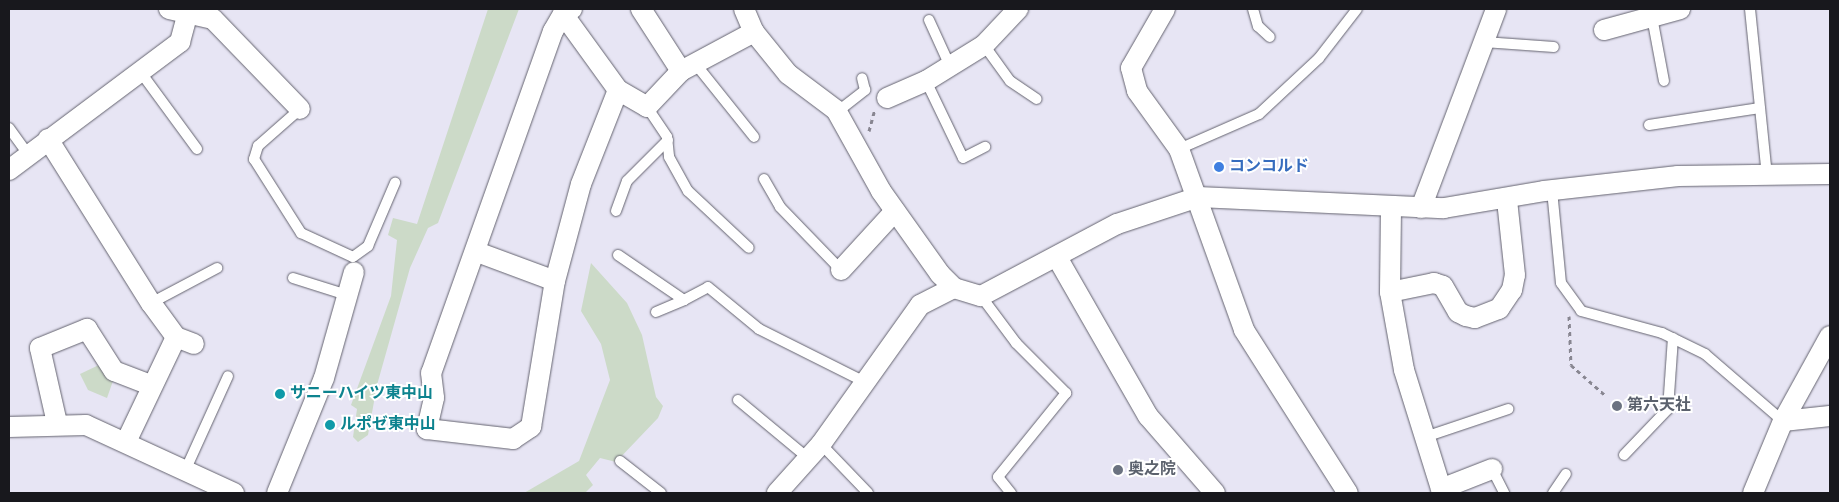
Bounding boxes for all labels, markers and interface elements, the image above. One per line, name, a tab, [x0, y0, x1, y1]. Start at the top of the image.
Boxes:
place label: コンコルド	[1229, 157, 1309, 177]
marker: コンコルド	[1213, 161, 1225, 173]
place label: サニーハイツ東中山	[290, 384, 434, 404]
marker: サニーハイツ東中山	[274, 388, 286, 400]
place label: 第六天社	[1627, 396, 1691, 416]
marker: 第六天社	[1611, 400, 1623, 412]
place label: ルポゼ東中山	[340, 415, 436, 435]
marker: ルポゼ東中山	[324, 419, 336, 431]
place label: 奥之院	[1128, 460, 1176, 480]
marker: 奥之院	[1112, 464, 1124, 476]

